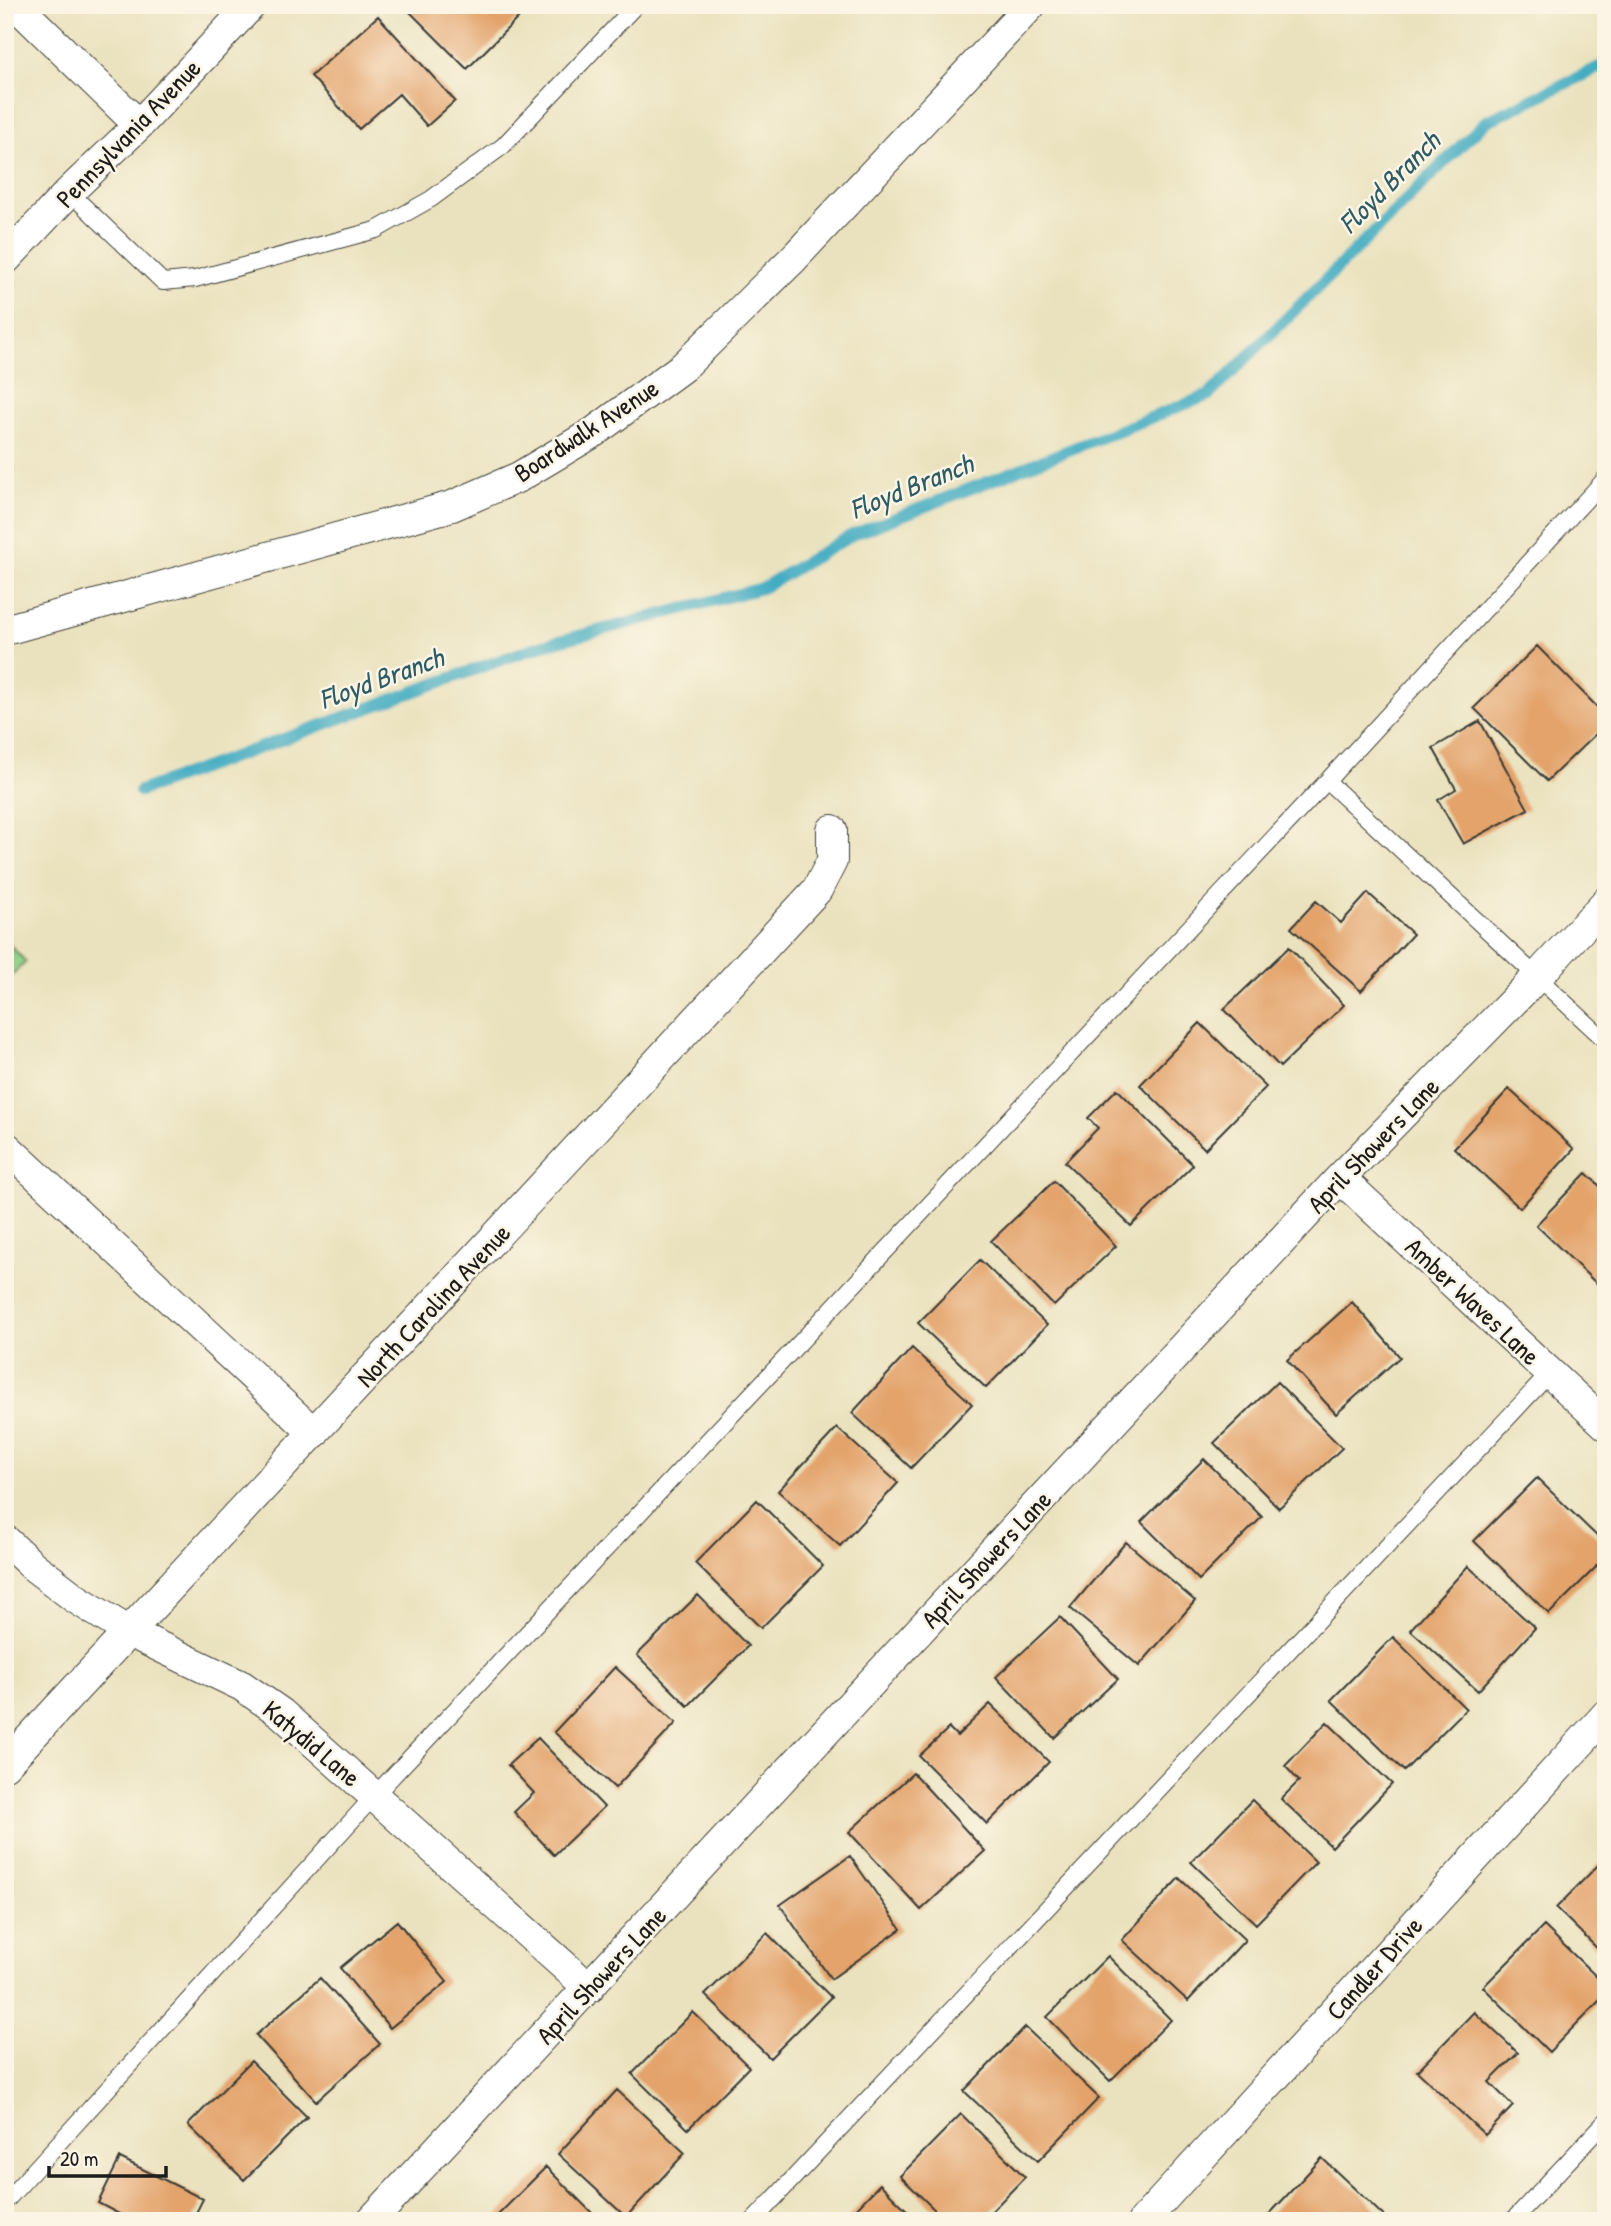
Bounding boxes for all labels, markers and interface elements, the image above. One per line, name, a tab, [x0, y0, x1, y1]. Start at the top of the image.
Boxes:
street label: Pennsylvania Avenue	[48, 51, 208, 215]
water label: Floyd Branch	[1330, 121, 1450, 241]
street label: Boardwalk Avenue	[507, 370, 665, 490]
water label: Floyd Branch	[844, 443, 980, 528]
water label: Floyd Branch	[314, 637, 451, 718]
street label: April Showers Lane	[1299, 1069, 1447, 1221]
street label: North Carolina Avenue	[348, 1216, 518, 1394]
street label: Amber Waves Lane	[1398, 1229, 1548, 1373]
street label: April Showers Lane	[913, 1483, 1059, 1635]
street label: Katydid Lane	[256, 1692, 368, 1794]
street label: April Showers Lane	[528, 1899, 674, 2051]
street label: Candler Drive	[1318, 1909, 1430, 2027]
scale bar	[49, 2135, 166, 2179]
text: 20 m	[60, 2144, 98, 2173]

